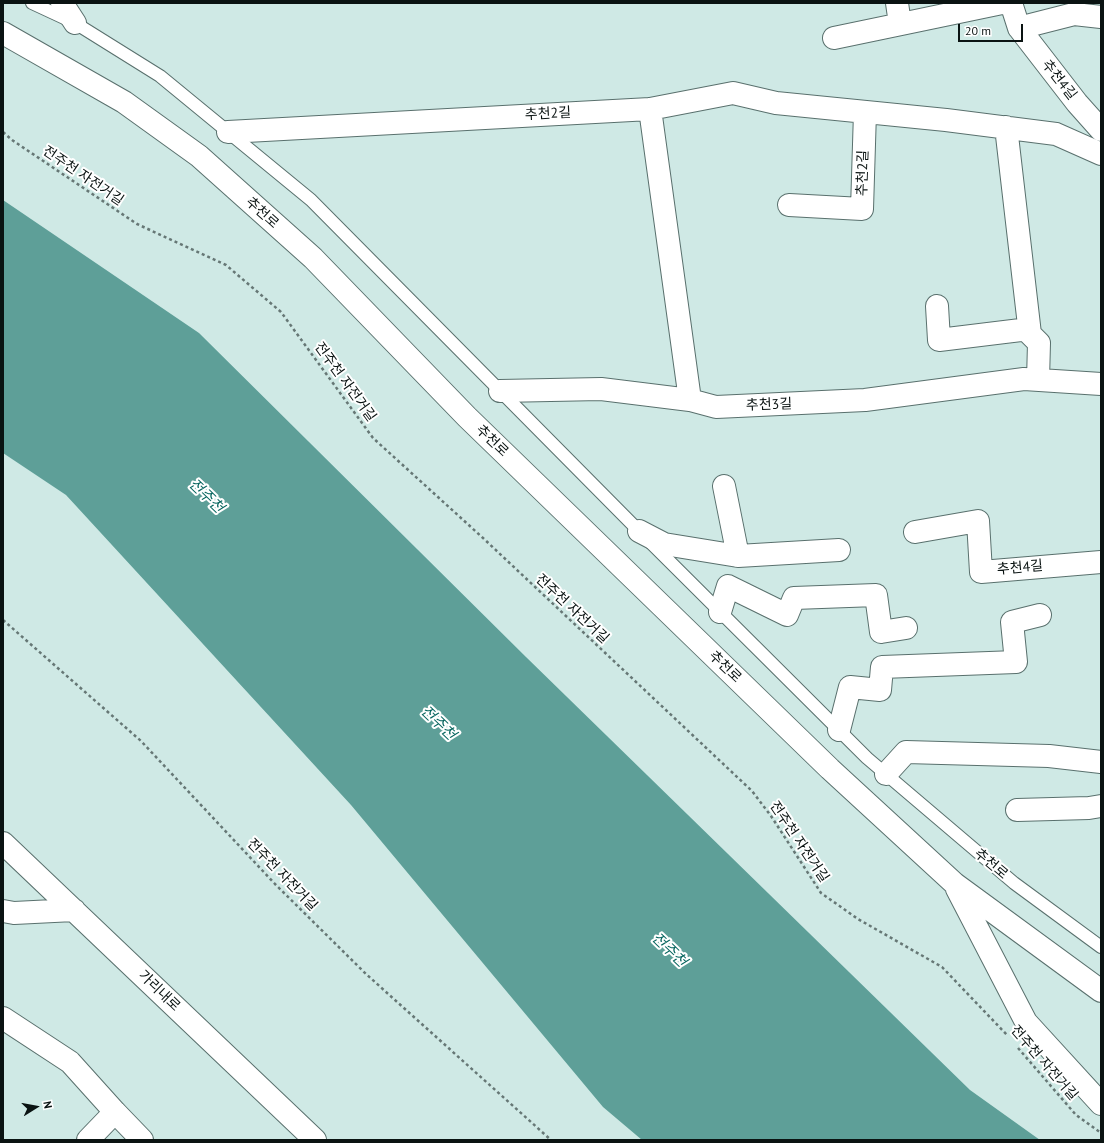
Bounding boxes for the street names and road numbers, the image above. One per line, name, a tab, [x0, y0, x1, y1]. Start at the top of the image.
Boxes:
street label: 추천4길	[1038, 57, 1080, 103]
street label: 추천2길	[524, 104, 572, 124]
street label: 전주천 자전거길	[39, 143, 127, 209]
street label: 추천2길	[854, 150, 872, 196]
street label: 추천로	[242, 194, 282, 232]
street label: 전주천 자전거길	[311, 339, 379, 425]
street label: 추천3길	[746, 396, 792, 414]
street label: 추천로	[472, 422, 512, 460]
street label: 추천4길	[996, 558, 1044, 578]
street label: 전주천 자전거길	[532, 571, 612, 647]
street label: 추천로	[705, 648, 745, 686]
street label: 전주천 자전거길	[766, 798, 832, 886]
street label: 전주천 자전거길	[243, 835, 321, 915]
street label: 추천로	[971, 845, 1011, 883]
street label: 가리내로	[135, 967, 183, 1015]
street label: 전주천 자전거길	[1007, 1022, 1081, 1104]

